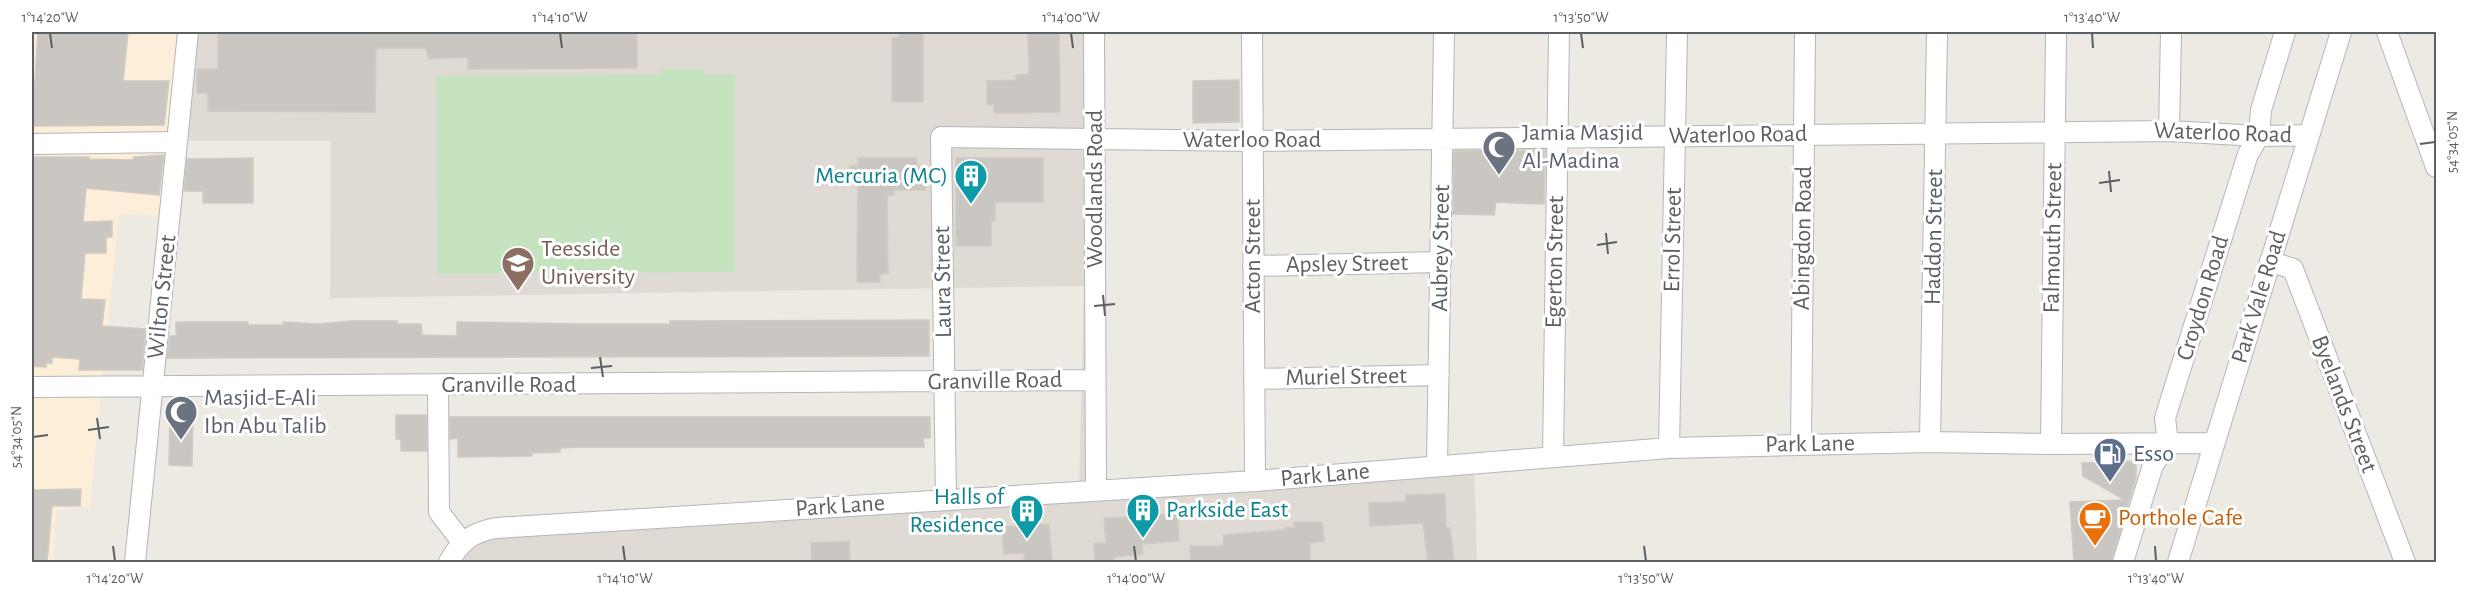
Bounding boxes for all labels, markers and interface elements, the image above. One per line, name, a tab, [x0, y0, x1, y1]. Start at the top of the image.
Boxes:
text: 1°14'20"W	[22, 10, 79, 25]
text: 1°14'10"W	[532, 10, 588, 25]
text: 1°14'00"W	[1042, 10, 1101, 25]
text: 1°13'50"W	[1553, 10, 1609, 25]
text: 1°13'40"W	[2064, 10, 2121, 25]
street label: Woodlands Road	[1083, 110, 1107, 268]
text: 54°34'05"N	[2445, 111, 2460, 173]
street label: Waterloo Road	[2153, 119, 2293, 147]
place label: Jamia Masjid Al-Madina	[1522, 121, 1643, 173]
street label: Waterloo Road	[1669, 122, 1807, 148]
street label: Waterloo Road	[1183, 128, 1321, 152]
mosque icon: Jamia Masjid Al-Madina	[1481, 129, 1517, 176]
building icon: Mercuria (MC)	[953, 158, 989, 205]
street label: Falmouth Street	[2040, 162, 2066, 313]
place label: Mercuria (MC)	[815, 164, 948, 188]
street label: Abingdon Road	[1790, 166, 1816, 310]
street label: Haddon Street	[1921, 168, 1947, 305]
street label: Aubrey Street	[1428, 184, 1454, 312]
street label: Errol Street	[1660, 187, 1686, 293]
street label: Egerton Street	[1542, 195, 1568, 329]
street label: Acton Street	[1241, 198, 1265, 313]
street label: Laura Street	[930, 225, 956, 338]
street label: Park Vale Road	[2227, 228, 2291, 366]
street label: Wilton Street	[144, 233, 180, 360]
street label: Croydon Road	[2173, 233, 2233, 363]
place label: Teesside University	[541, 237, 635, 289]
school or university icon: Teesside University	[500, 245, 536, 292]
street label: Apsley Street	[1286, 251, 1409, 277]
street label: Byelands Street	[2307, 332, 2381, 476]
street label: Muriel Street	[1285, 364, 1407, 390]
street label: Granville Road	[927, 368, 1063, 394]
street label: Granville Road	[442, 373, 576, 397]
place label: Masjid-E-Ali Ibn Abu Talib	[204, 386, 327, 438]
mosque icon: Masjid-E-Ali Ibn Abu Talib	[163, 394, 199, 441]
text: 54°34'05"N	[9, 406, 24, 468]
street label: Park Lane	[1765, 431, 1855, 457]
fuel station icon: Esso	[2092, 436, 2128, 483]
place label: Esso	[2133, 442, 2174, 466]
street label: Park Lane	[1279, 459, 1371, 491]
place label: Halls of Residence	[910, 485, 1006, 537]
street label: Park Lane	[794, 491, 886, 521]
building icon: Parkside East	[1125, 492, 1161, 539]
building icon: Halls of Residence	[1009, 493, 1045, 540]
place label: Parkside East	[1166, 498, 1289, 522]
cafe icon: Porthole Cafe	[2077, 500, 2113, 547]
place label: Porthole Cafe	[2118, 506, 2243, 530]
text: 1°14'20"W	[87, 571, 144, 586]
text: 1°14'10"W	[597, 571, 653, 586]
text: 1°14'00"W	[1107, 571, 1166, 586]
text: 1°13'50"W	[1618, 571, 1674, 586]
text: 1°13'40"W	[2128, 571, 2185, 586]

